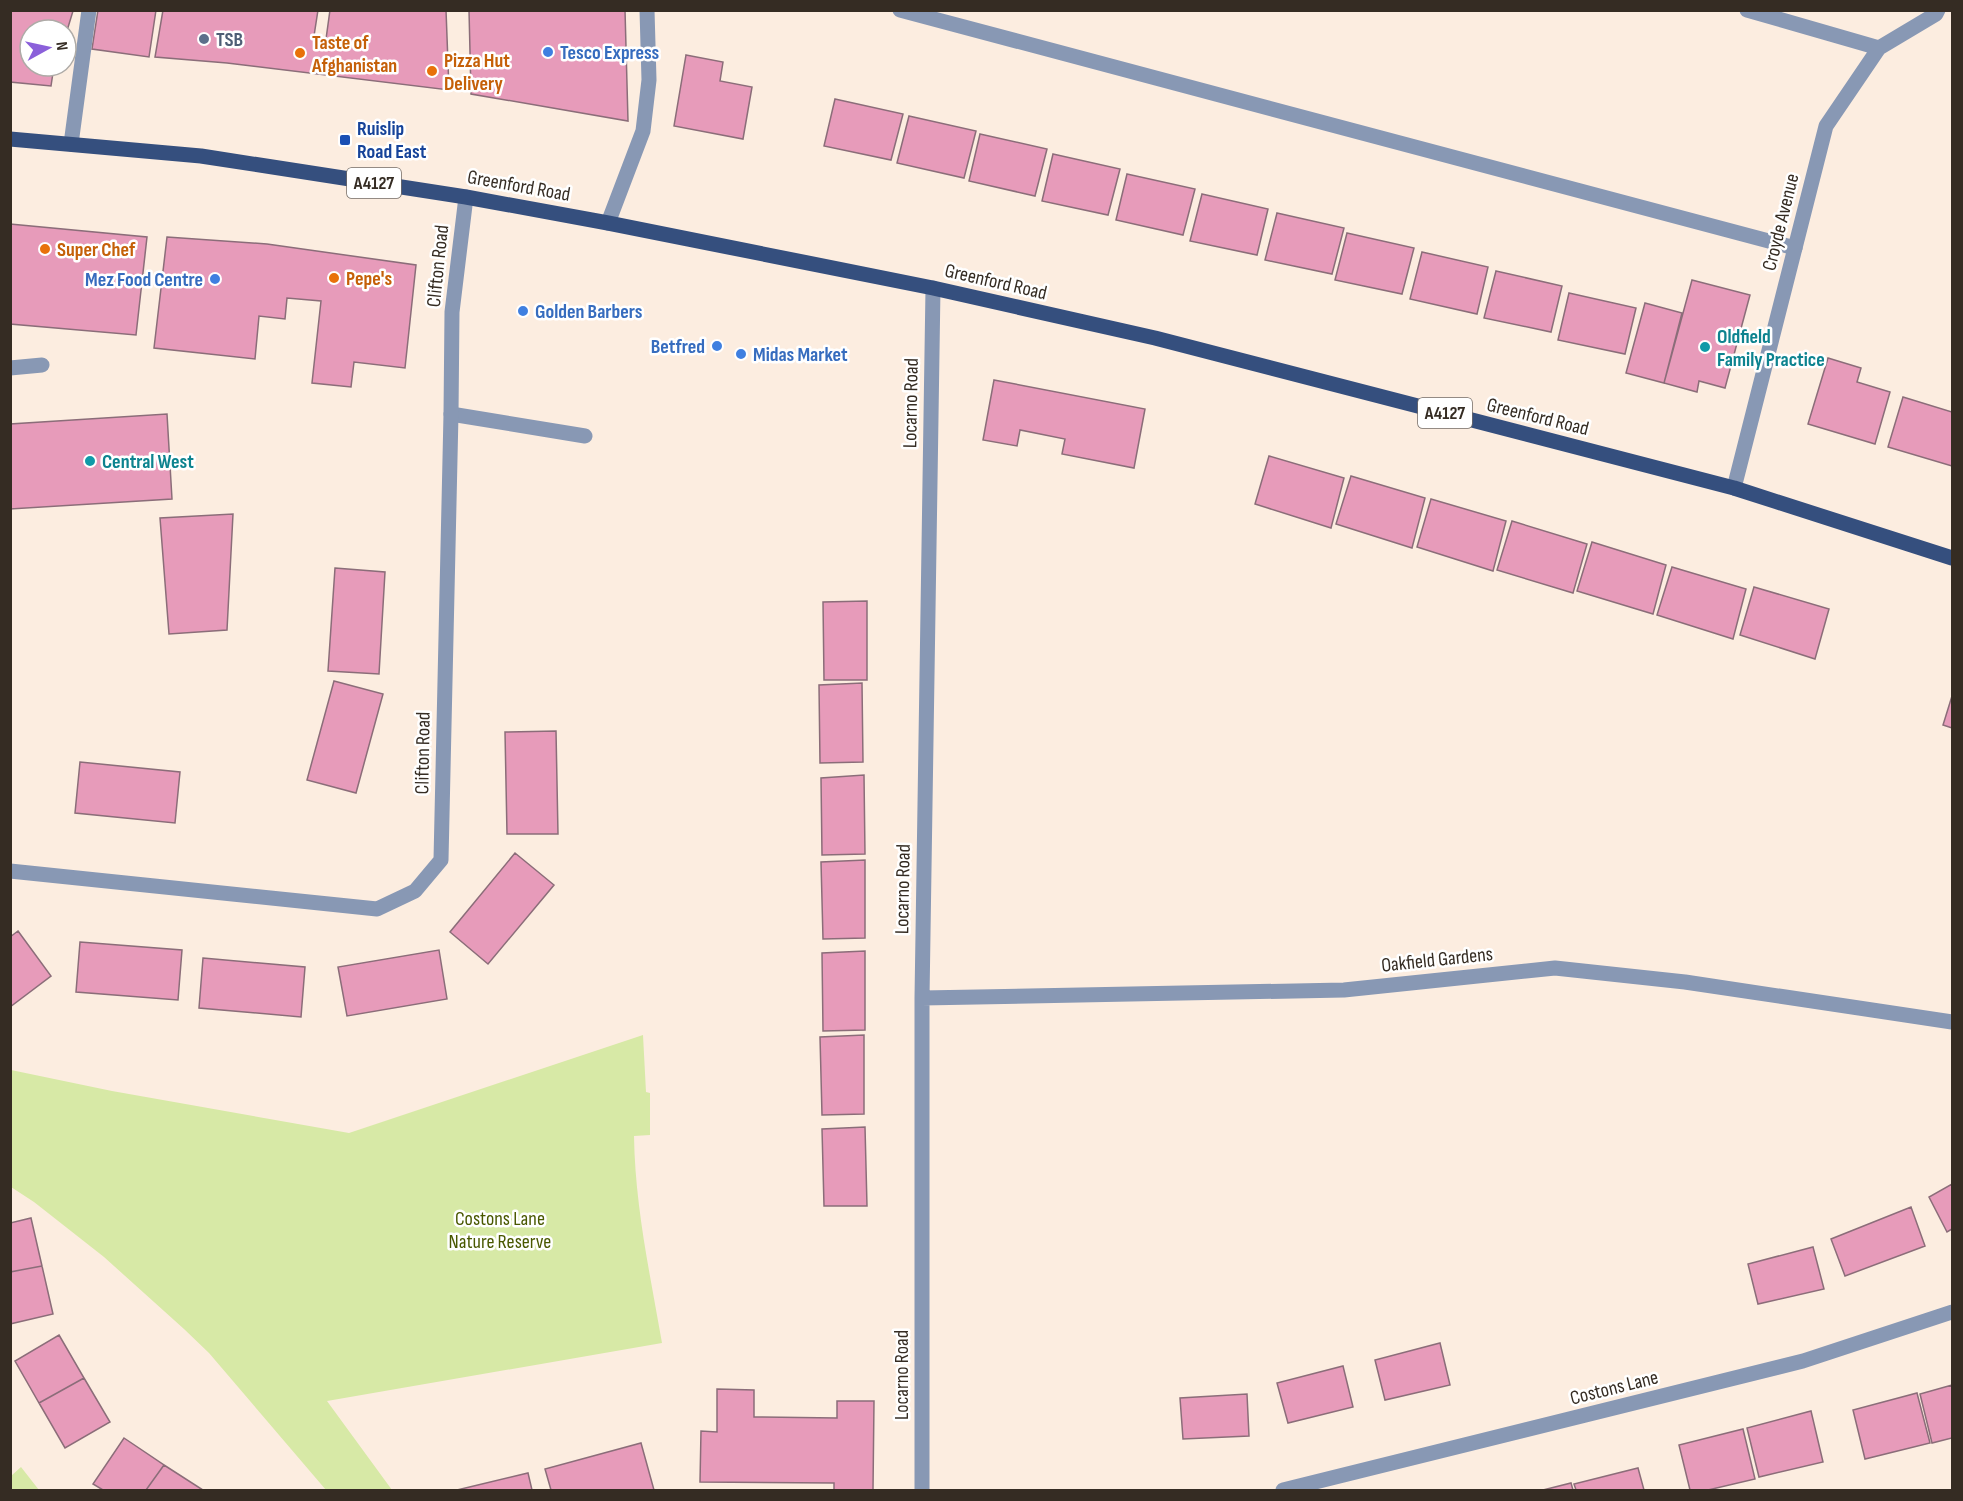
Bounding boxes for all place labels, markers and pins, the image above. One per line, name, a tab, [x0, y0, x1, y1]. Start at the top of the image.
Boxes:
place label: TSB	[216, 28, 243, 52]
place label: Taste of Afghanistan	[311, 31, 397, 78]
marker: TSB	[197, 32, 211, 46]
place label: Tesco Express	[560, 41, 660, 65]
marker: Tesco Express	[541, 45, 555, 59]
marker: Taste of Afghanistan	[293, 46, 307, 60]
place label: Pizza Hut Delivery	[444, 49, 510, 96]
marker: Pizza Hut Delivery	[425, 64, 439, 78]
place label: Ruislip Road East	[357, 117, 427, 164]
marker: Ruislip Road East	[338, 133, 352, 147]
place label: Super Chef	[57, 238, 136, 262]
marker: Super Chef	[38, 242, 52, 256]
place label: Pepe's	[346, 267, 392, 291]
place label: Mez Food Centre	[85, 268, 203, 292]
marker: Pepe's	[327, 271, 341, 285]
marker: Mez Food Centre	[208, 272, 222, 286]
place label: Golden Barbers	[535, 300, 643, 324]
marker: Golden Barbers	[516, 304, 530, 318]
place label: Oldfield Family Practice	[1717, 325, 1825, 372]
place label: Betfred	[651, 335, 705, 359]
marker: Betfred	[710, 339, 724, 353]
marker: Oldfield Family Practice	[1698, 340, 1712, 354]
place label: Midas Market	[753, 343, 848, 367]
marker: Midas Market	[734, 347, 748, 361]
place label: Central West	[102, 450, 194, 474]
marker: Central West	[83, 454, 97, 468]

